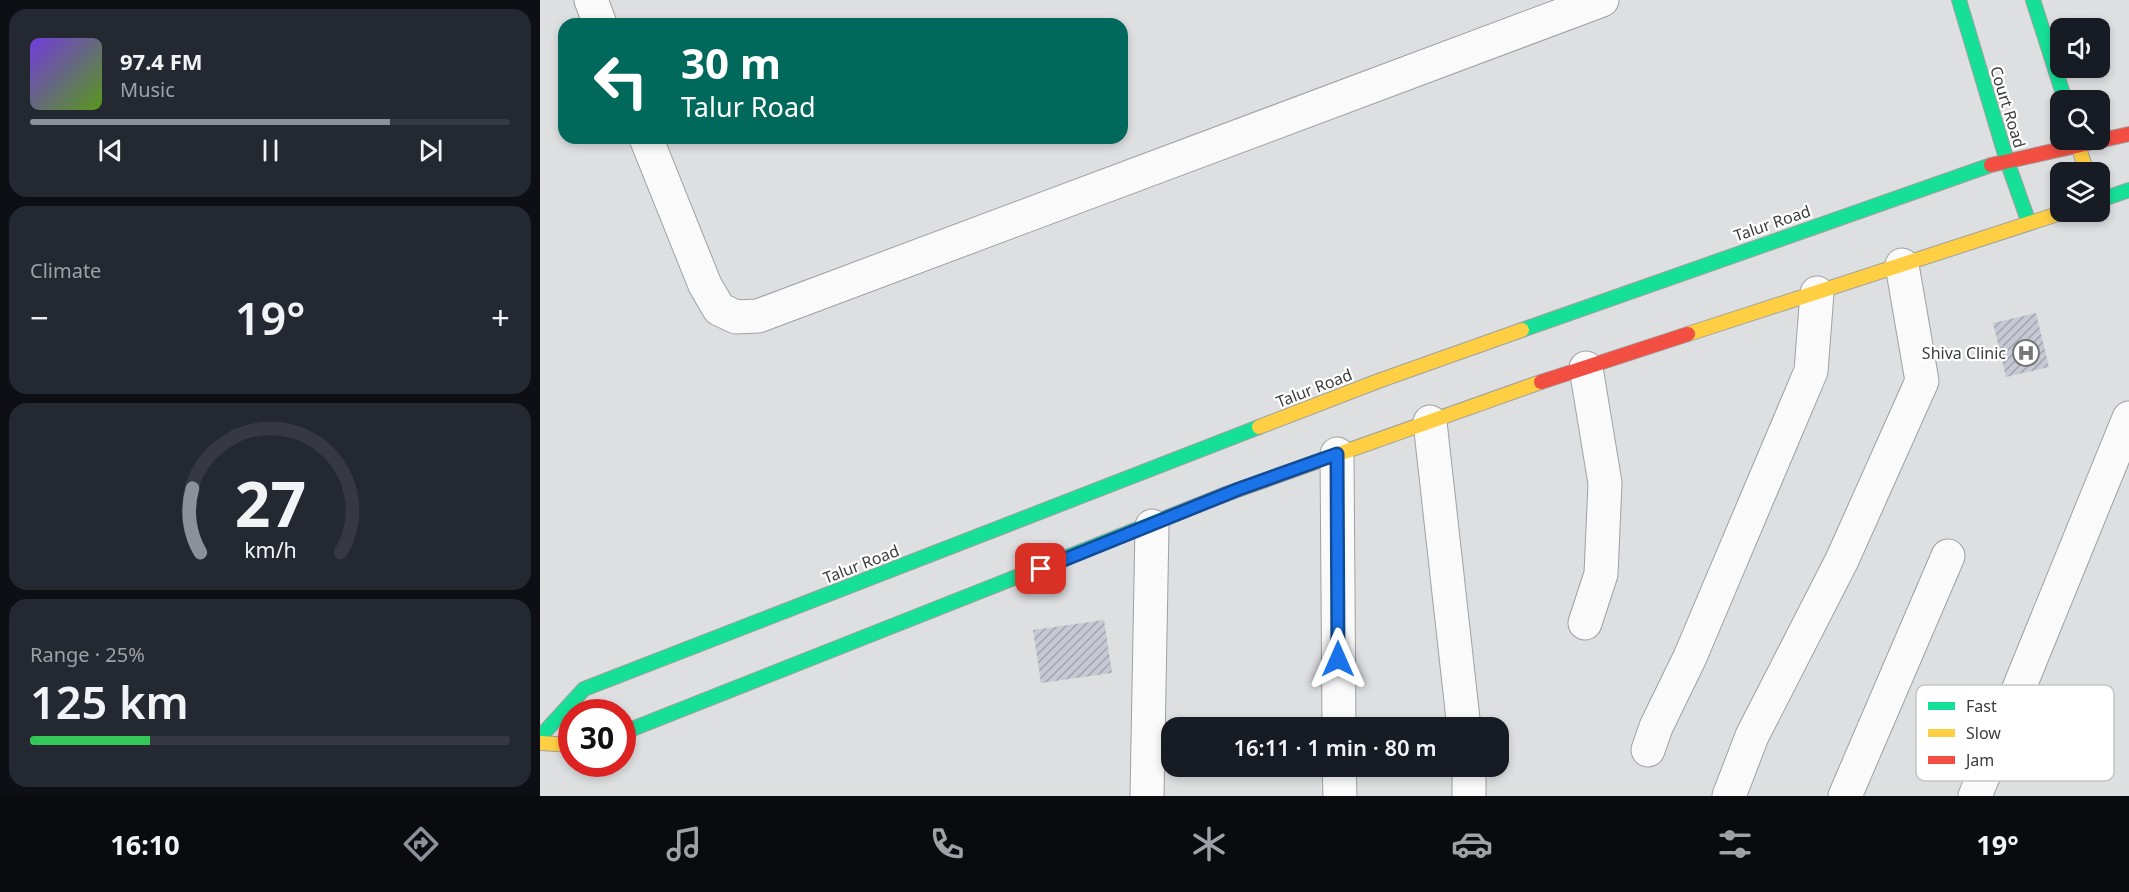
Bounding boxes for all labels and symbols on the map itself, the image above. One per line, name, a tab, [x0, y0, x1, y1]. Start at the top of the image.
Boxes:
street label: Court Road	[1985, 63, 2031, 151]
street label: Talur Road	[1731, 200, 1813, 246]
hospital icon: Shiva Clinic	[2011, 338, 2041, 368]
place label: Shiva Clinic	[1922, 342, 2006, 364]
street label: Talur Road	[1273, 363, 1355, 413]
street label: Talur Road	[820, 539, 902, 589]
pin	[1015, 543, 1066, 594]
position arrow	[1306, 627, 1370, 691]
legend	[1916, 685, 2114, 781]
text: Fast	[1966, 695, 1997, 717]
speed limit sign: 30	[558, 699, 636, 777]
text: Slow	[1966, 722, 2001, 744]
text: Jam	[1964, 749, 1994, 771]

